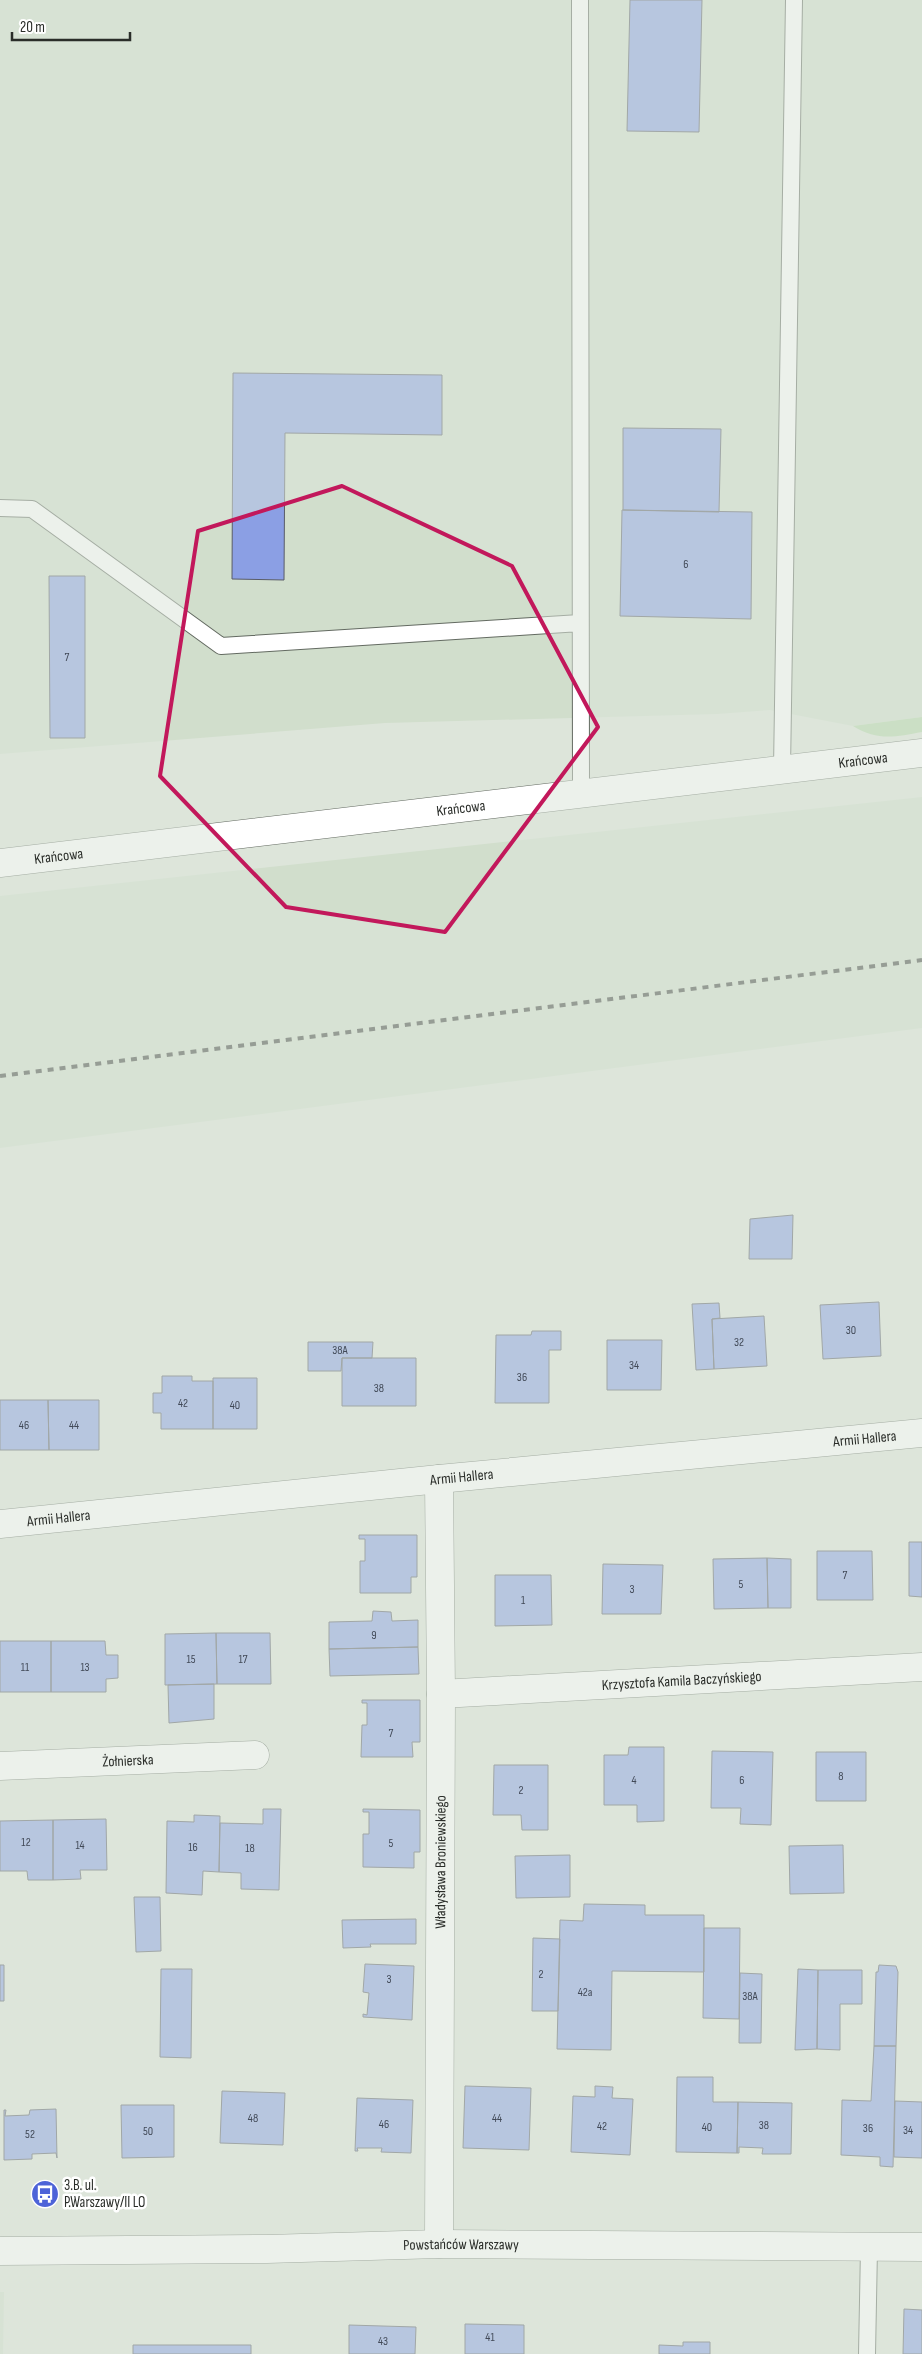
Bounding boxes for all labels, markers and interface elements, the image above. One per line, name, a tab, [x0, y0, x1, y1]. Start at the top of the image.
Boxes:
scale bar	[12, 10, 130, 42]
text: 20 m	[20, 18, 45, 37]
house number: 6	[683, 557, 689, 572]
house number: 7	[65, 650, 70, 665]
street label: Krańcowa	[837, 748, 889, 773]
street label: Krańcowa	[435, 796, 487, 821]
street label: Krańcowa	[33, 844, 84, 869]
house number: 30	[846, 1323, 856, 1338]
house number: 32	[734, 1335, 744, 1350]
house number: 38A	[332, 1343, 349, 1358]
house number: 34	[629, 1358, 639, 1373]
house number: 36	[517, 1370, 527, 1385]
house number: 38	[374, 1381, 384, 1396]
house number: 42	[178, 1396, 188, 1411]
house number: 40	[230, 1398, 240, 1413]
house number: 46	[19, 1418, 29, 1433]
house number: 44	[69, 1418, 79, 1433]
street label: Armii Hallera	[831, 1426, 898, 1452]
street label: Armii Hallera	[428, 1465, 494, 1490]
street label: Armii Hallera	[25, 1506, 92, 1531]
house number: 7	[843, 1568, 848, 1583]
house number: 5	[739, 1577, 744, 1592]
house number: 3	[629, 1582, 635, 1597]
house number: 1	[521, 1593, 526, 1608]
house number: 9	[371, 1628, 377, 1643]
house number: 15	[186, 1652, 196, 1667]
house number: 17	[239, 1652, 248, 1667]
house number: 11	[21, 1660, 30, 1675]
house number: 13	[80, 1660, 90, 1675]
street label: Krzysztofa Kamila Baczyńskiego	[601, 1667, 762, 1695]
house number: 7	[389, 1726, 394, 1741]
street label: Żołnierska	[102, 1750, 154, 1772]
house number: 8	[838, 1769, 844, 1784]
house number: 4	[631, 1773, 637, 1788]
house number: 6	[739, 1773, 745, 1788]
house number: 2	[519, 1783, 524, 1798]
street label: Władysława Broniewskiego	[431, 1795, 451, 1929]
house number: 12	[21, 1835, 31, 1850]
house number: 5	[389, 1836, 394, 1851]
house number: 14	[75, 1838, 85, 1853]
house number: 16	[188, 1840, 198, 1855]
house number: 18	[245, 1841, 255, 1856]
house number: 2	[539, 1967, 544, 1982]
house number: 3	[386, 1972, 392, 1987]
house number: 42a	[578, 1985, 593, 2000]
house number: 38A	[742, 1989, 759, 2004]
house number: 48	[248, 2111, 258, 2126]
house number: 44	[492, 2111, 502, 2126]
house number: 46	[379, 2117, 389, 2132]
house number: 38	[759, 2118, 769, 2133]
house number: 42	[597, 2119, 607, 2134]
house number: 40	[702, 2120, 712, 2135]
house number: 36	[863, 2121, 873, 2136]
house number: 34	[903, 2123, 913, 2138]
house number: 50	[143, 2124, 153, 2139]
house number: 52	[25, 2127, 35, 2142]
place label: 3.B. ul. P.Warszawy/II LO	[64, 2176, 145, 2212]
bus stop icon: 3.B. ul. P.Warszawy/II LO	[30, 2179, 60, 2209]
street label: Powstańców Warszawy	[403, 2235, 519, 2255]
house number: 41	[485, 2330, 495, 2345]
house number: 43	[378, 2334, 388, 2349]

